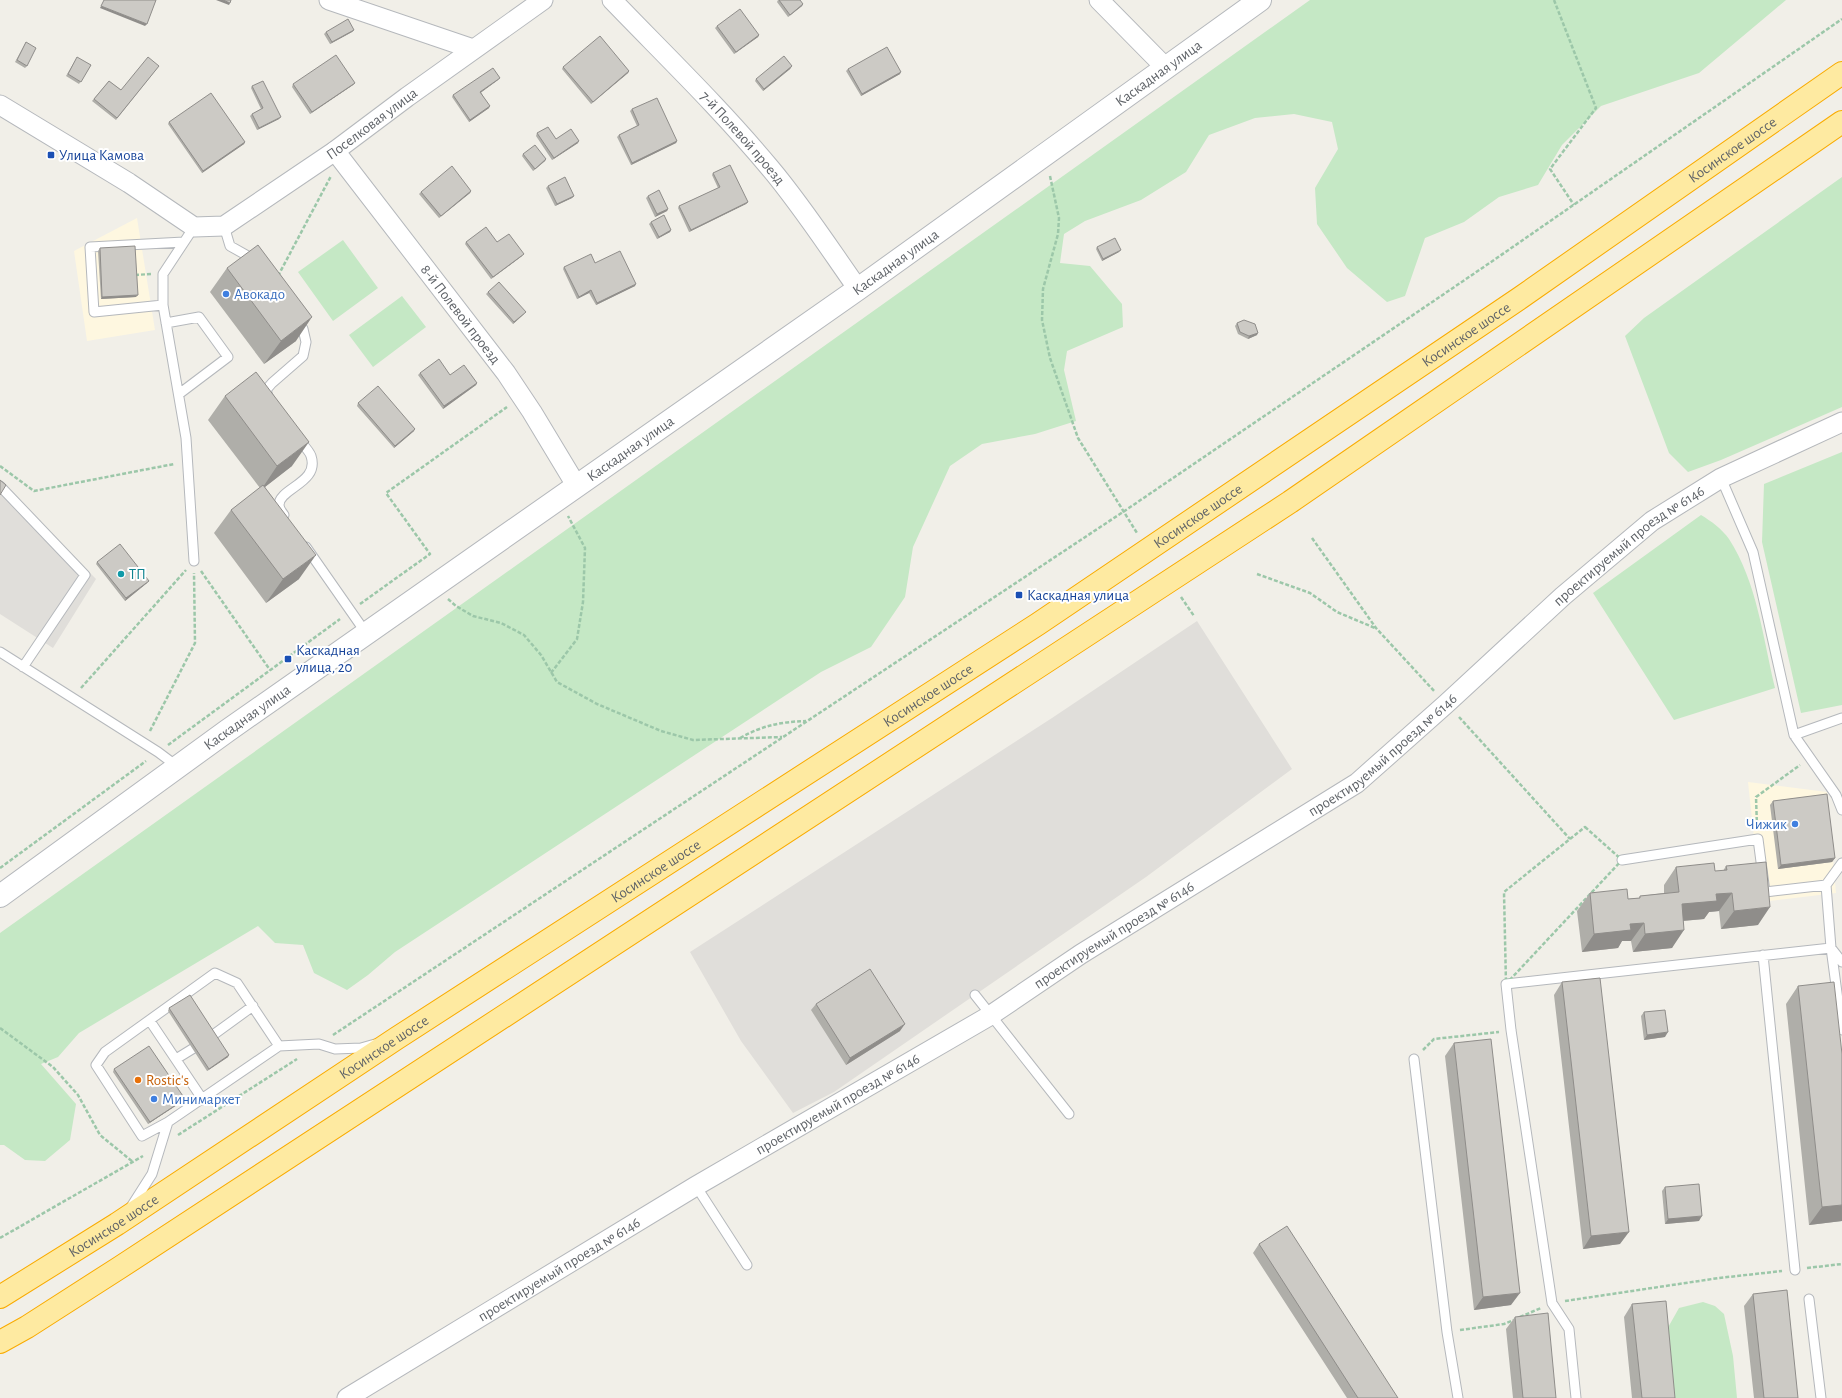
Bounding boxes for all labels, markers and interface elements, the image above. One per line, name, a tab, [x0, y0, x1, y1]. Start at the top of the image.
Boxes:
street label: Каскадная улица	[1113, 37, 1204, 109]
street label: Поселковая улица	[323, 85, 420, 162]
street label: 7-й Полевой проезд	[697, 88, 788, 188]
street label: Косинское шоссе	[1686, 114, 1779, 185]
place label: Улица Камова	[59, 148, 144, 163]
marker: Улица Камова	[46, 150, 56, 160]
street label: Каскадная улица	[849, 226, 941, 298]
street label: 8-й Полевой проезд	[418, 262, 503, 367]
place label: Авокадо	[234, 287, 285, 302]
marker: Авокадо	[221, 289, 231, 299]
street label: Косинское шоссе	[1419, 299, 1513, 370]
street label: Каскадная улица	[584, 413, 677, 484]
street label: Косинское шоссе	[1151, 481, 1245, 551]
street label: проектируемый проезд № 6146	[1550, 483, 1707, 609]
place label: ТП	[129, 567, 146, 582]
marker: ТП	[116, 569, 126, 579]
place label: Каскадная улица	[1027, 588, 1129, 603]
marker: Каскадная улица	[1014, 590, 1024, 600]
place label: Каскадная улица, 20	[295, 643, 360, 675]
marker: Каскадная улица, 20	[283, 654, 293, 664]
street label: Косинское шоссе	[880, 661, 976, 730]
street label: Каскадная улица	[201, 681, 293, 753]
street label: проектируемый проезд № 6146	[1305, 691, 1460, 819]
place label: Чижик	[1746, 817, 1787, 832]
marker: Чижик	[1790, 819, 1800, 829]
street label: Косинское шоссе	[608, 836, 703, 905]
street label: проектируемый проезд № 6146	[1031, 878, 1197, 991]
street label: Косинское шоссе	[336, 1012, 431, 1082]
street label: проектируемый проезд № 6146	[753, 1051, 922, 1157]
place label: Rostic's	[146, 1073, 189, 1088]
marker: Rostic's	[133, 1075, 143, 1085]
place label: Минимаркет	[162, 1092, 241, 1107]
marker: Минимаркет	[149, 1094, 159, 1104]
street label: Косинское шоссе	[66, 1191, 161, 1260]
street label: проектируемый проезд № 6146	[475, 1214, 643, 1324]

